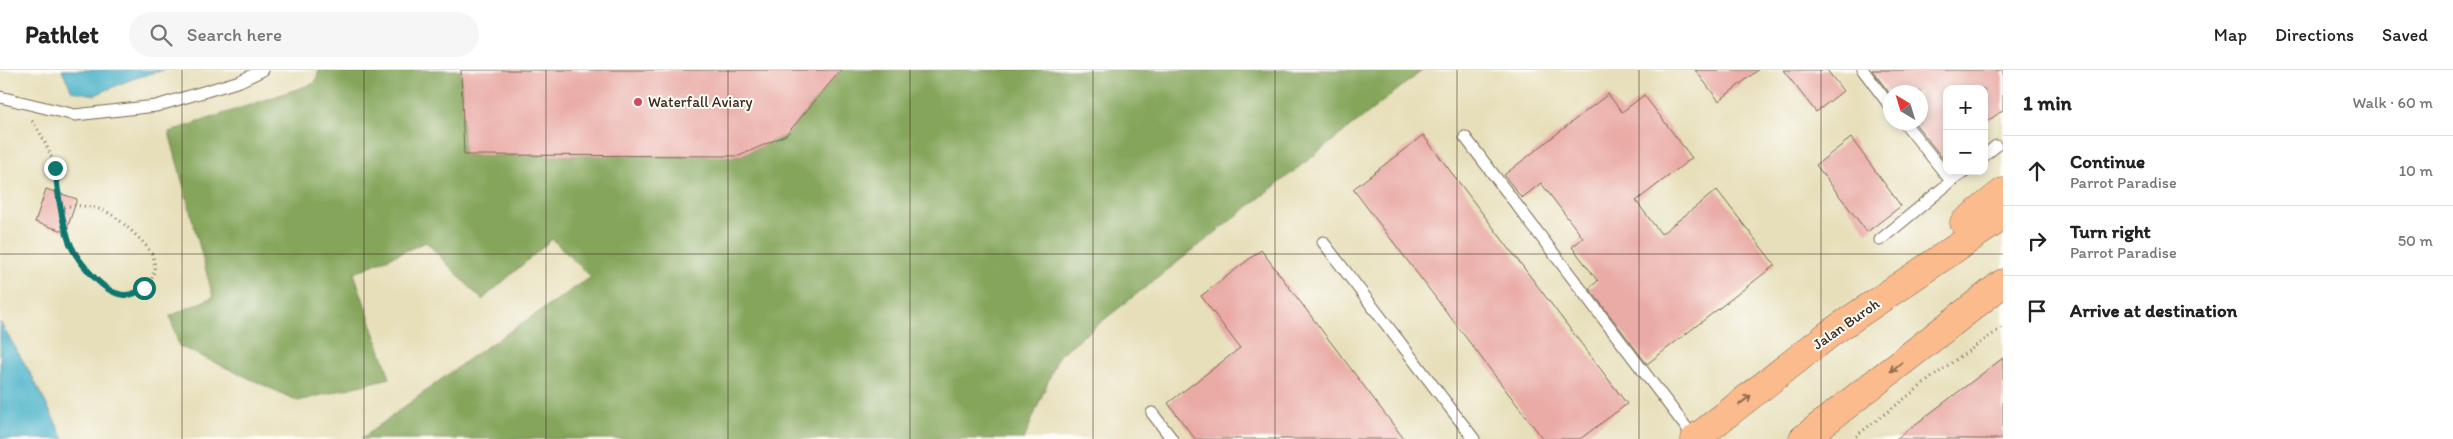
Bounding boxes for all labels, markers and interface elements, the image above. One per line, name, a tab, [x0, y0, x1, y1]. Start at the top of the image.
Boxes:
search box	[129, 12, 479, 57]
text: Pathlet	[25, 20, 99, 49]
icon: search	[147, 21, 175, 49]
text: Search here	[187, 23, 282, 46]
text: Map	[2214, 24, 2247, 46]
text: Directions	[2275, 24, 2354, 46]
text: Saved	[2382, 24, 2428, 46]
north arrow	[1883, 85, 1928, 130]
map controls	[1943, 85, 1988, 175]
button: +	[1943, 85, 1988, 130]
text: 1 min	[2023, 90, 2072, 115]
place label: Waterfall Aviary	[648, 93, 753, 111]
text: Walk · 60 m	[2352, 93, 2433, 112]
marker: Waterfall Aviary	[632, 96, 644, 108]
button: −	[1943, 130, 1988, 175]
text: Continue	[2070, 150, 2145, 173]
route end	[44, 157, 67, 180]
icon: ahead	[2023, 157, 2051, 185]
text: 10 m	[2399, 161, 2433, 180]
text: Parrot Paradise	[2070, 173, 2177, 192]
text: Turn right	[2070, 220, 2151, 243]
icon: right	[2023, 227, 2051, 255]
text: 50 m	[2398, 231, 2433, 250]
text: Parrot Paradise	[2070, 243, 2177, 262]
route start	[133, 277, 156, 300]
street label: Jalan Buroh	[1809, 294, 1883, 354]
icon: arrive	[2023, 297, 2051, 325]
text: Arrive at destination	[2070, 299, 2237, 322]
one-way arrow	[1890, 361, 1903, 372]
one-way arrow	[1738, 395, 1752, 405]

